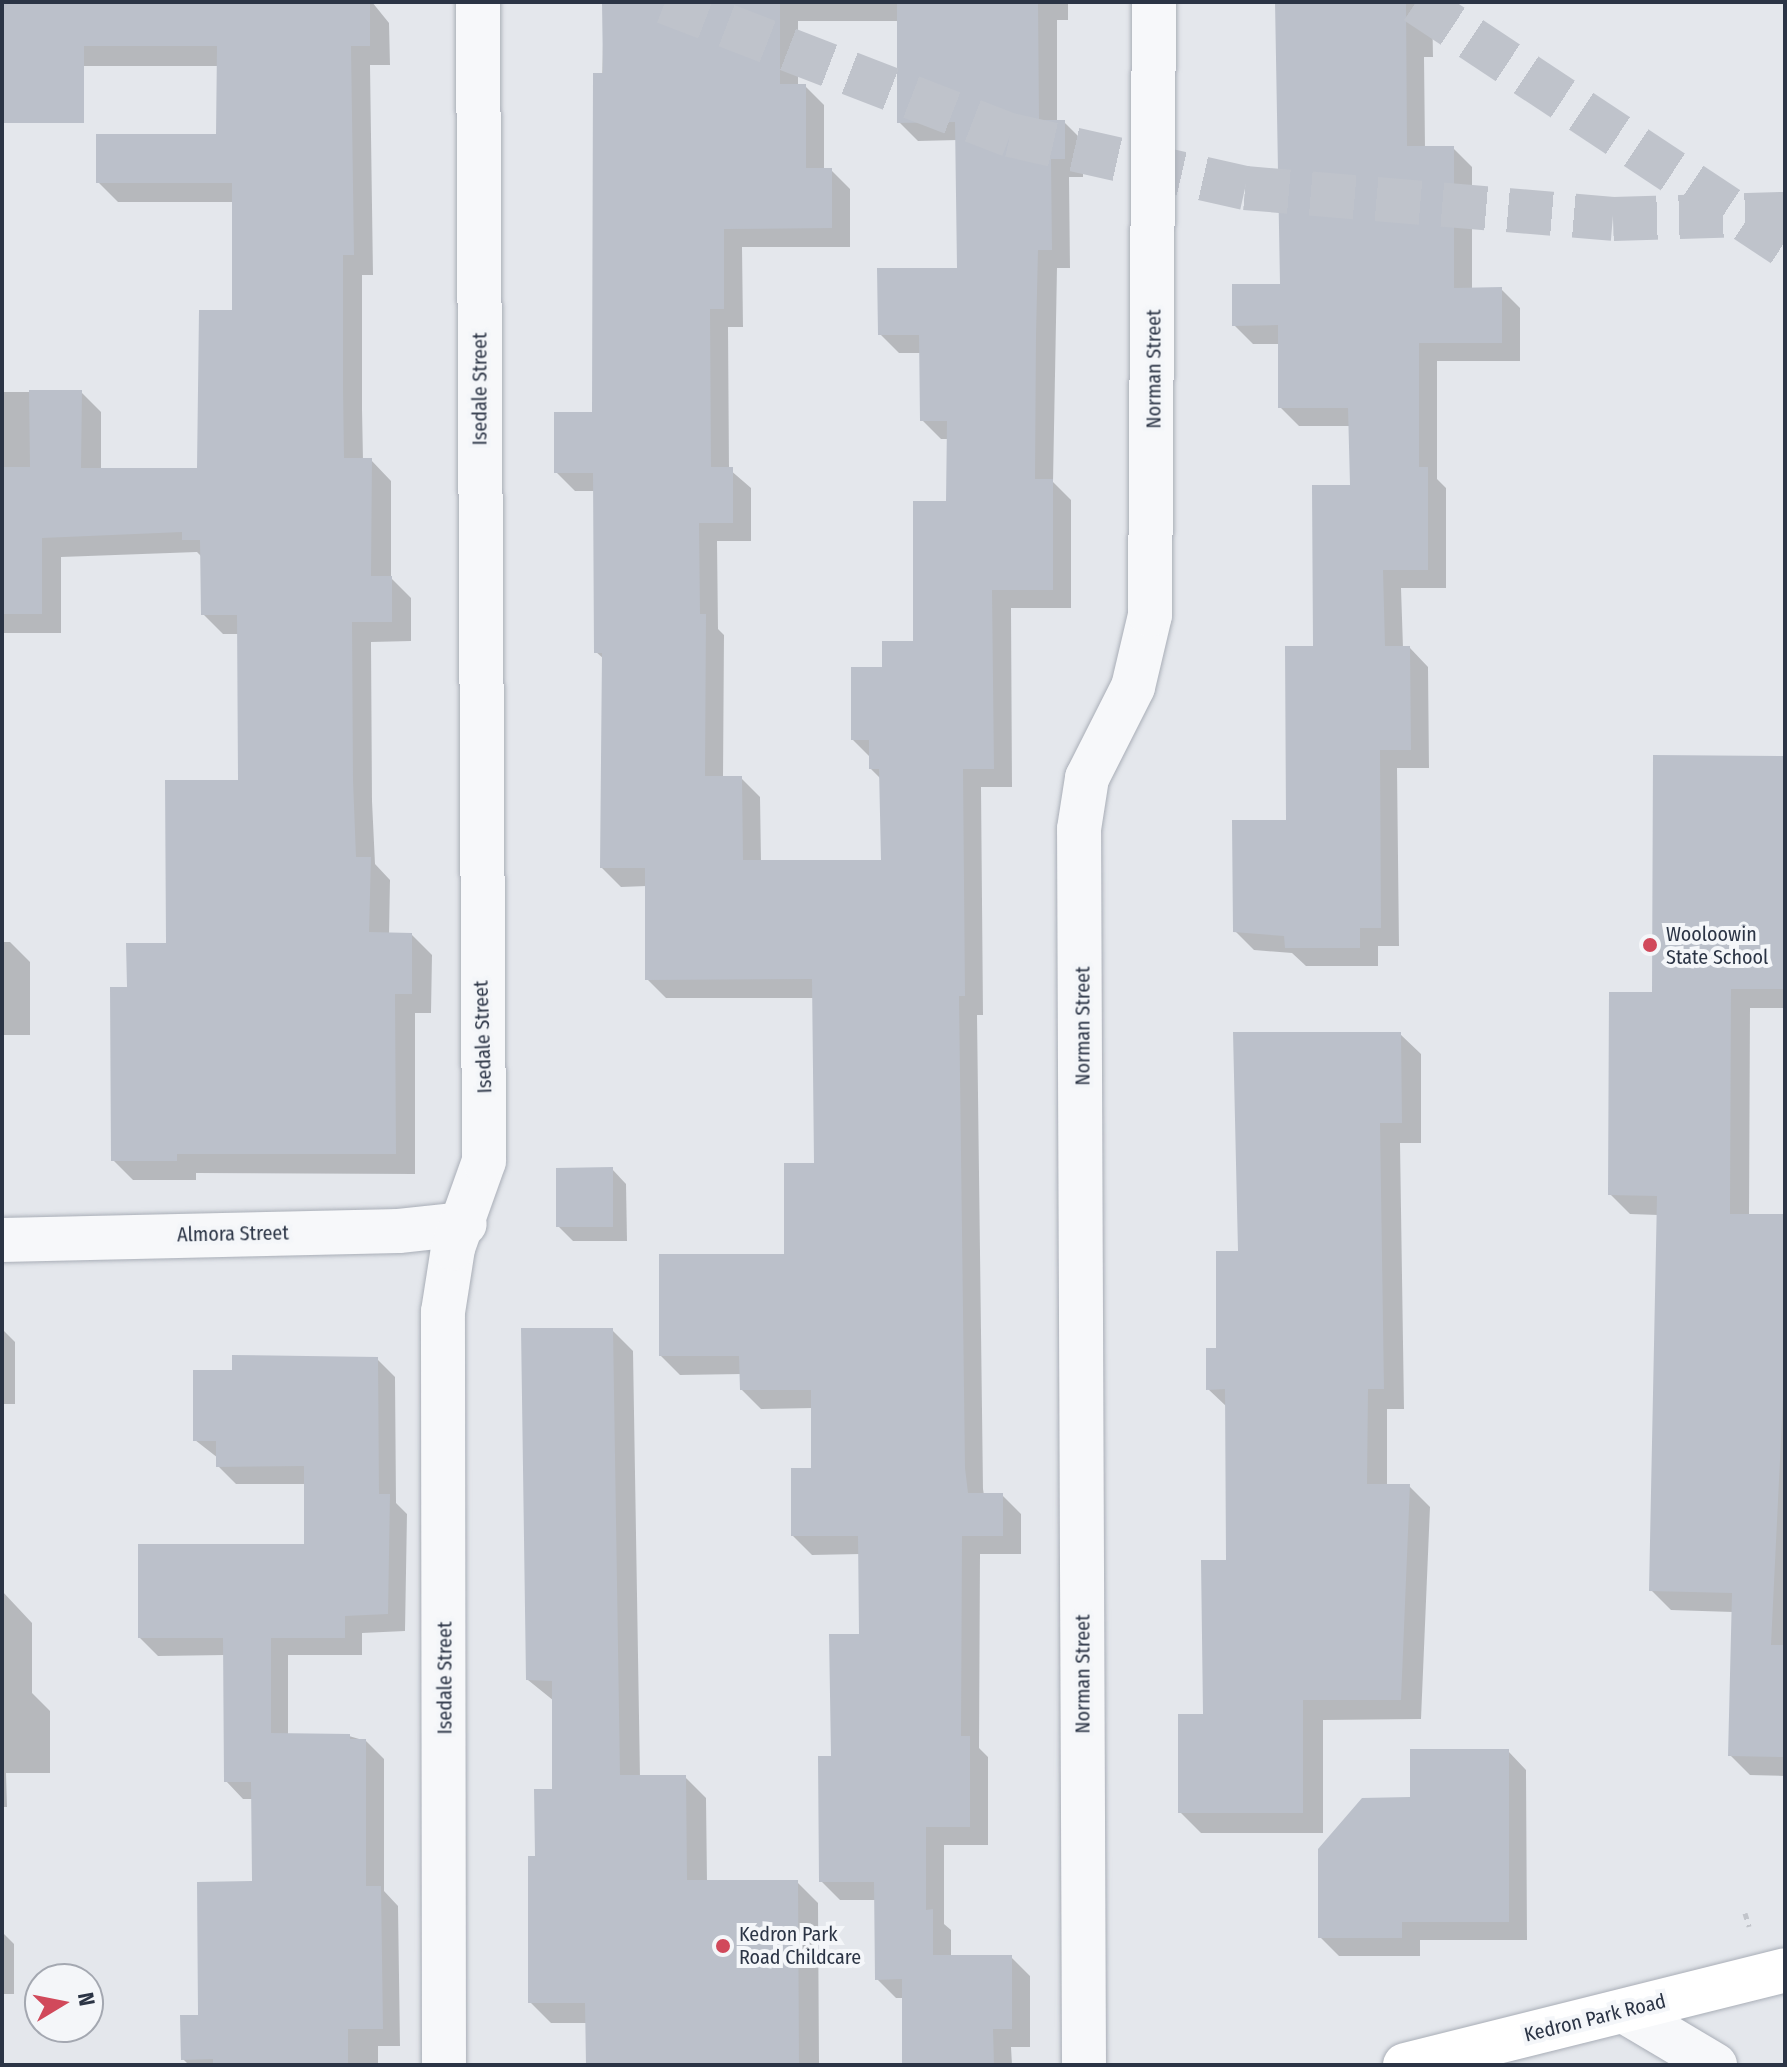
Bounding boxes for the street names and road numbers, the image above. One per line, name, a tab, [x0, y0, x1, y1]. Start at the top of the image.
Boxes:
street label: Norman Street	[1142, 309, 1166, 429]
street label: Isedale Street	[468, 333, 492, 445]
street label: Norman Street	[1071, 966, 1095, 1086]
street label: Isedale Street	[469, 980, 497, 1094]
street label: Almora Street	[177, 1221, 289, 1247]
street label: Norman Street	[1071, 1614, 1095, 1734]
street label: Isedale Street	[433, 1622, 457, 1734]
street label: Kedron Park Road	[1522, 1989, 1668, 2047]

